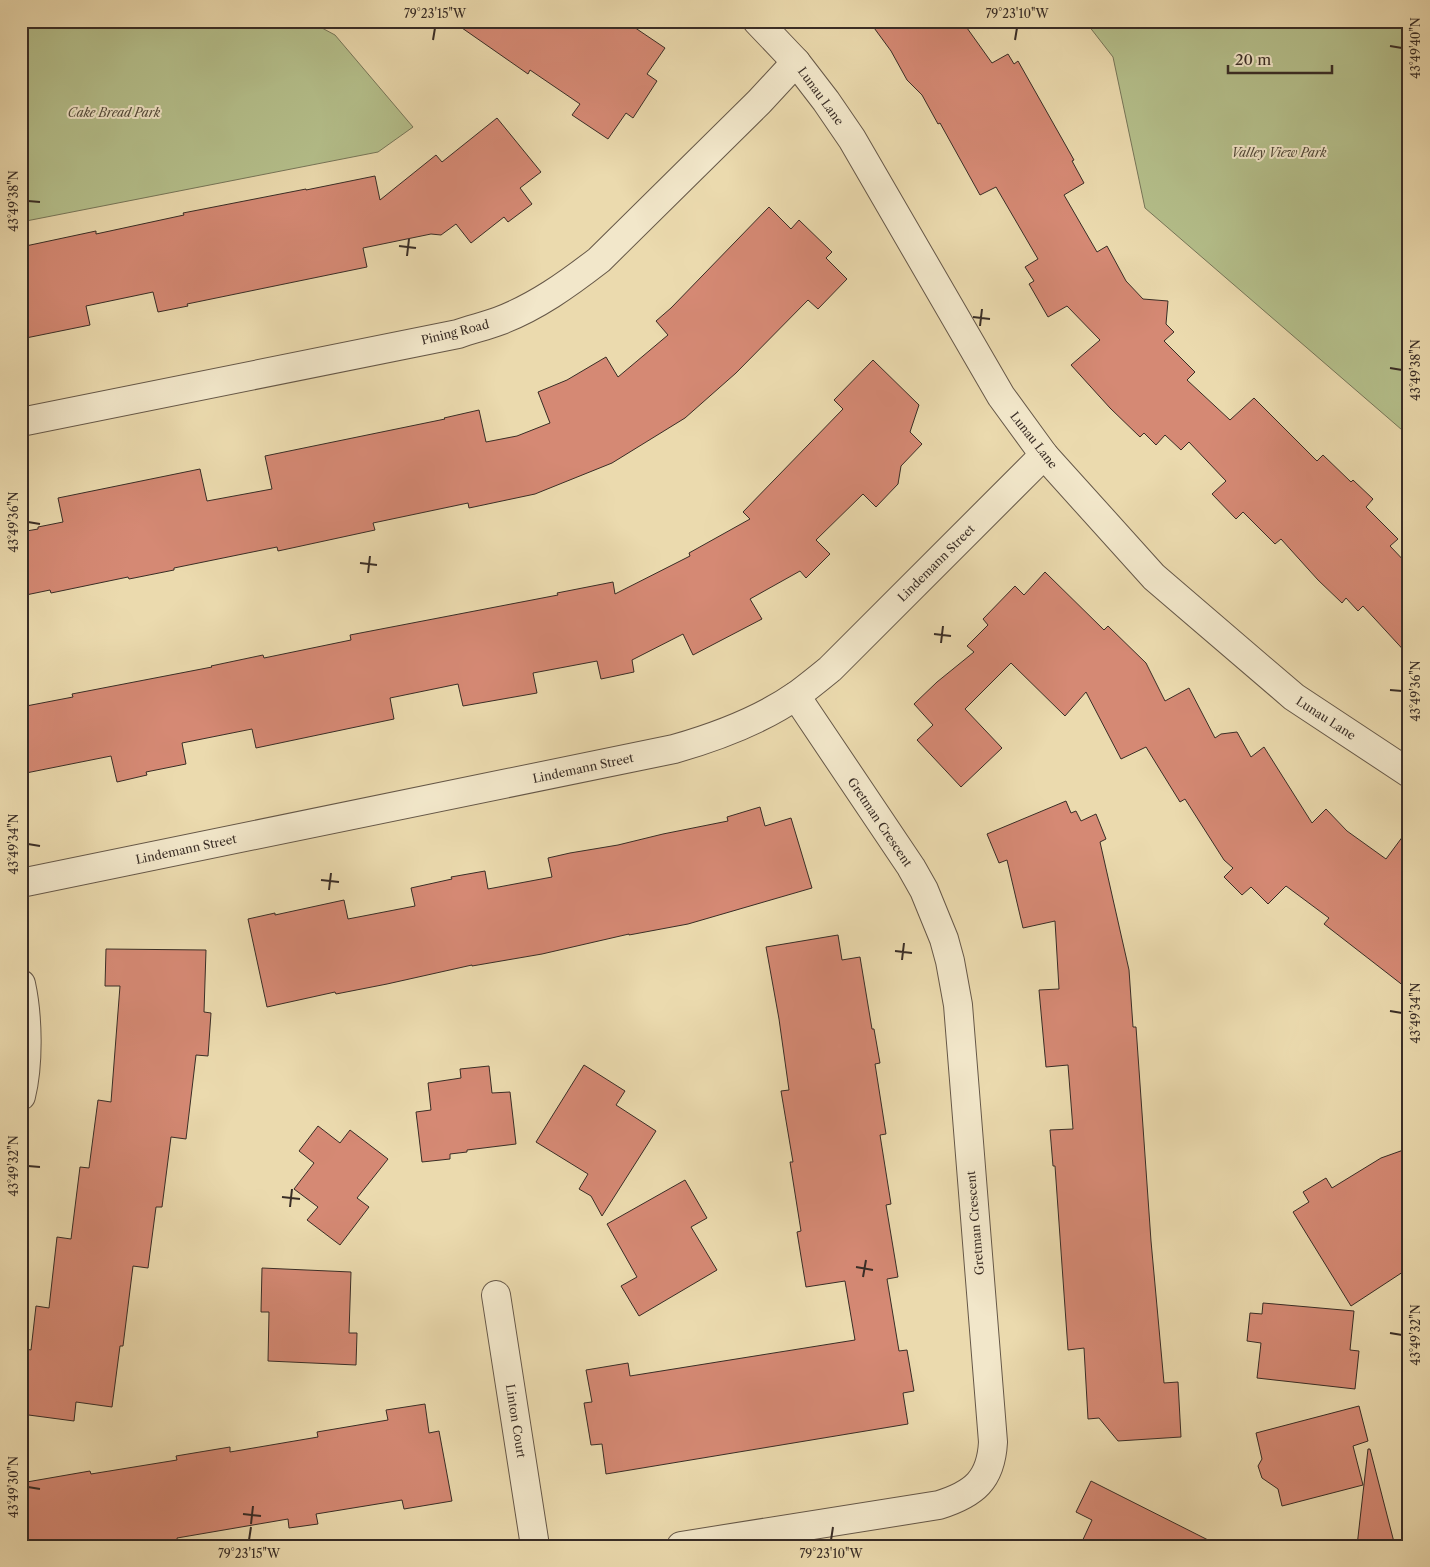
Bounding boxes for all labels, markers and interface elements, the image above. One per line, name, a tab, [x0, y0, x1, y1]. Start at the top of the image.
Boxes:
text: 79°23'15"W	[404, 6, 467, 21]
text: 79°23'10"W	[985, 6, 1049, 21]
text: 43°49'40"N	[1408, 17, 1423, 79]
scale bar	[1228, 42, 1331, 74]
text: 20 m	[1235, 50, 1271, 69]
street label: Lunau Lane	[795, 64, 847, 128]
park label: Cake Bread Park	[68, 105, 161, 120]
park label: Valley View Park	[1232, 145, 1327, 160]
text: 43°49'38"N	[6, 170, 21, 232]
street label: Pining Road	[419, 316, 491, 348]
text: 43°49'38"N	[1408, 339, 1423, 401]
street label: Lunau Lane	[1007, 409, 1061, 472]
text: 43°49'36"N	[6, 491, 21, 553]
street label: Lindemann Street	[894, 521, 978, 605]
text: 43°49'36"N	[1408, 660, 1423, 722]
street label: Lunau Lane	[1293, 693, 1359, 743]
street label: Lindemann Street	[531, 750, 636, 786]
street label: Gretman Crescent	[845, 774, 916, 870]
text: 43°49'34"N	[6, 813, 21, 875]
street label: Lindemann Street	[134, 831, 239, 867]
text: 43°49'34"N	[1408, 982, 1423, 1044]
text: 43°49'32"N	[6, 1135, 21, 1197]
street label: Gretman Crescent	[963, 1169, 987, 1276]
text: 43°49'32"N	[1408, 1304, 1423, 1366]
street label: Linton Court	[503, 1383, 529, 1460]
text: 43°49'30"N	[6, 1456, 21, 1518]
text: 79°23'15"W	[218, 1546, 281, 1561]
text: 79°23'10"W	[799, 1546, 863, 1561]

